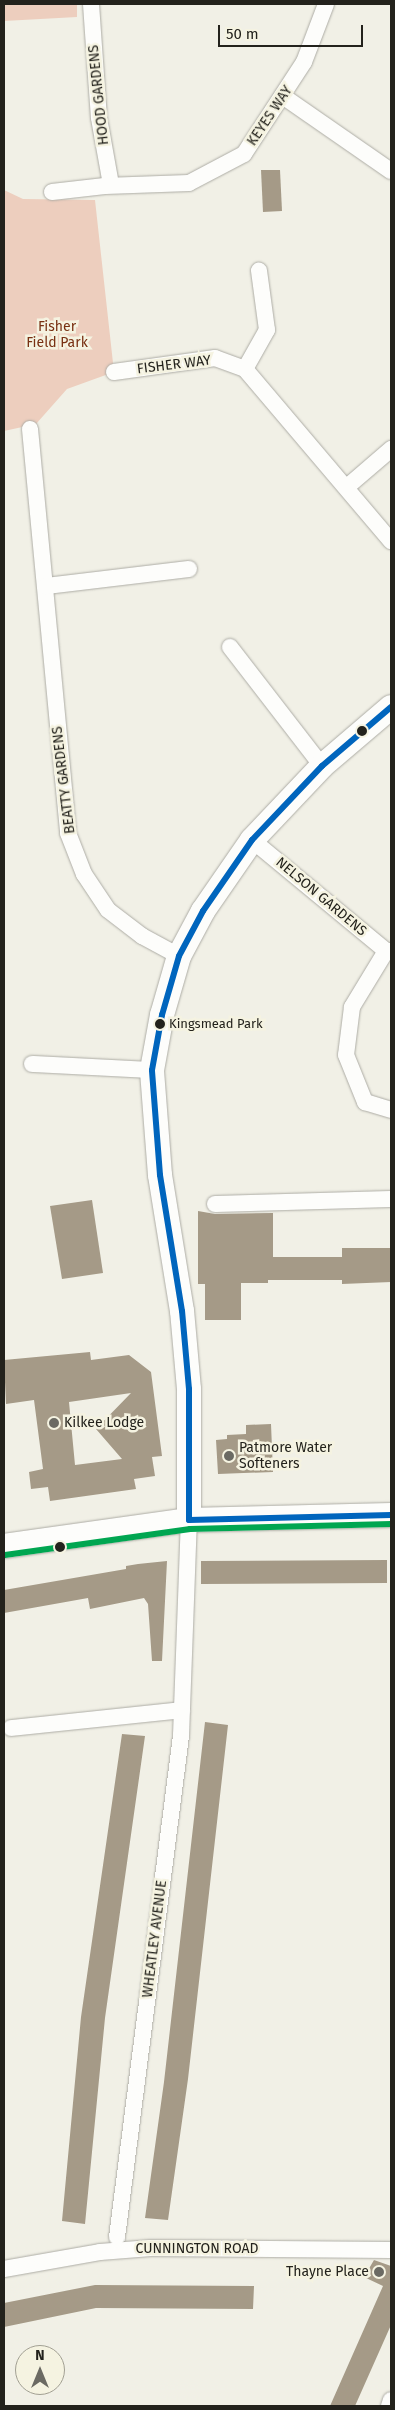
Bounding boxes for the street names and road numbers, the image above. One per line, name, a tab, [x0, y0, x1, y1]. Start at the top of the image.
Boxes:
street label: HOOD GARDENS	[85, 44, 113, 146]
street label: KEYES WAY	[244, 83, 296, 149]
street label: FISHER WAY	[136, 352, 212, 378]
street label: BEATTY GARDENS	[49, 725, 79, 835]
street label: NELSON GARDENS	[272, 854, 370, 940]
street label: WHEATLEY AVENUE	[139, 1879, 171, 1999]
street label: CUNNINGTON ROAD	[136, 2241, 258, 2257]

